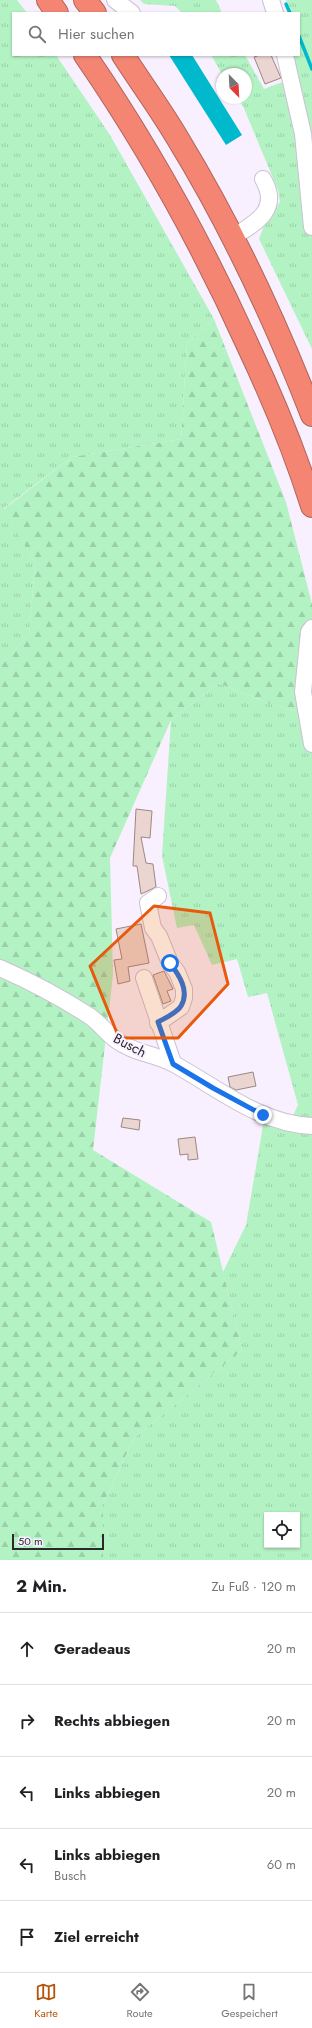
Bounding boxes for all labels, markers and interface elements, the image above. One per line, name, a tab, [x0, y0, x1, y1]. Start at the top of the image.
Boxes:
search box	[12, 12, 300, 56]
icon: search	[26, 23, 48, 45]
text: Hier suchen	[58, 23, 135, 45]
north arrow	[216, 68, 252, 104]
route start	[161, 954, 179, 972]
street label: Busch	[110, 1028, 150, 1062]
route end	[254, 1106, 272, 1124]
map controls	[264, 1512, 300, 1548]
button: locate	[264, 1512, 300, 1548]
scale bar	[12, 1532, 104, 1551]
text: 50 m	[18, 1533, 43, 1549]
text: 2 Min.	[16, 1574, 67, 1598]
text: Zu Fuß · 120 m	[211, 1577, 296, 1596]
icon: ahead	[16, 1638, 38, 1660]
text: Geradeaus	[54, 1638, 130, 1660]
text: 20 m	[267, 1639, 296, 1658]
icon: right	[16, 1710, 38, 1732]
text: Rechts abbiegen	[54, 1710, 170, 1732]
text: 20 m	[267, 1711, 296, 1730]
icon: left	[16, 1782, 38, 1804]
text: Links abbiegen	[54, 1782, 160, 1804]
text: 20 m	[267, 1783, 296, 1802]
text: Links abbiegen	[54, 1844, 160, 1866]
icon: left	[16, 1854, 38, 1876]
text: 60 m	[267, 1855, 296, 1874]
text: Busch	[54, 1866, 86, 1885]
icon: arrive	[16, 1926, 38, 1948]
text: Ziel erreicht	[54, 1926, 139, 1948]
tab: Karte	[34, 1981, 58, 2021]
tab: Route	[126, 1981, 153, 2021]
tab: Gespeichert	[221, 1981, 278, 2021]

